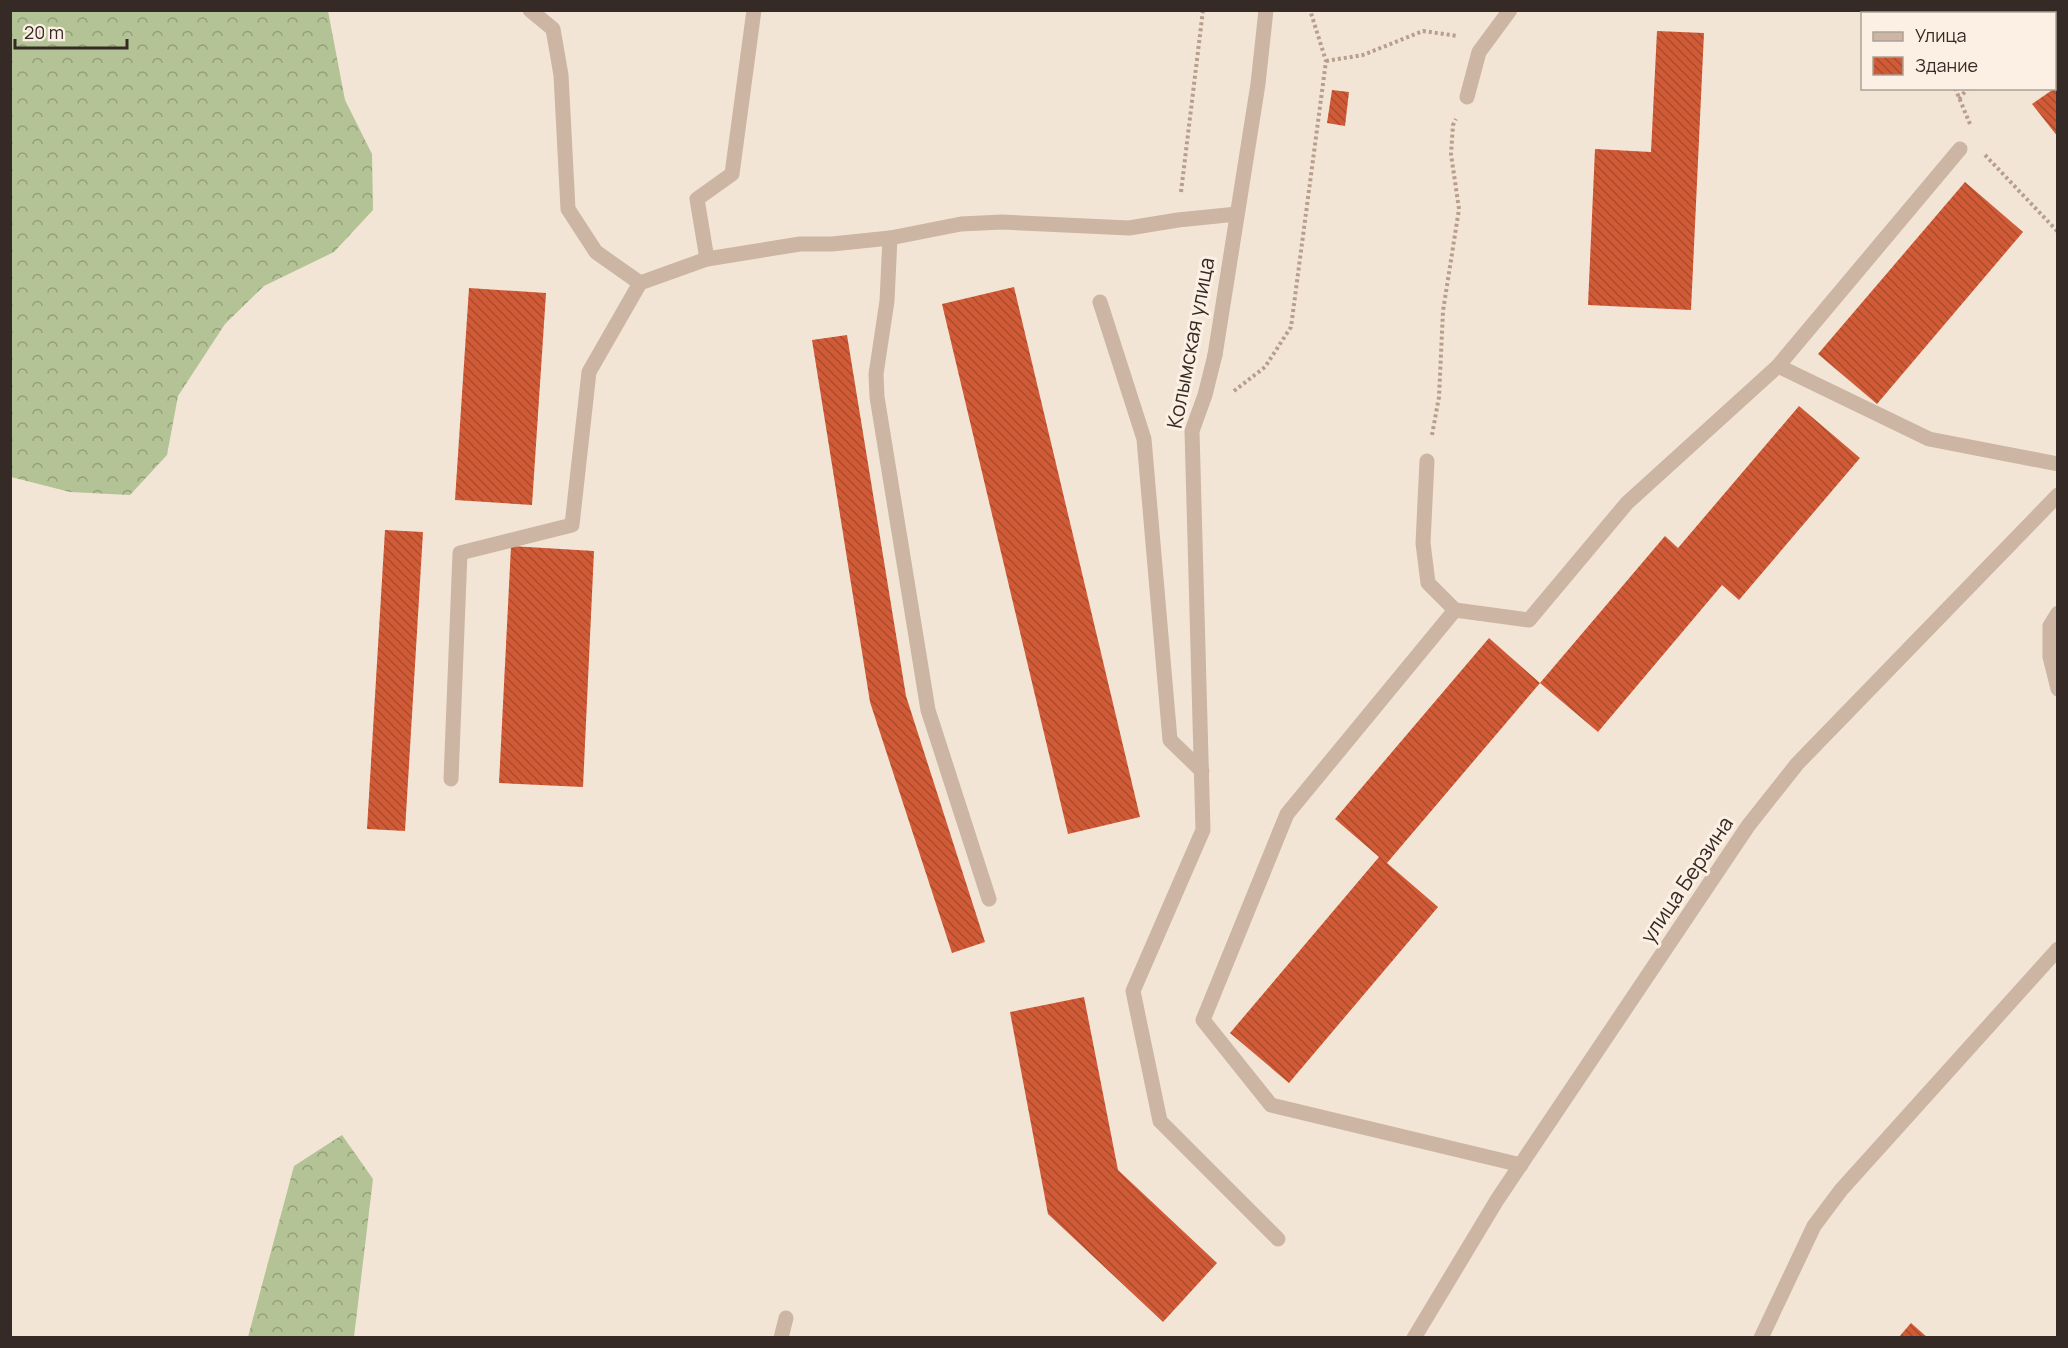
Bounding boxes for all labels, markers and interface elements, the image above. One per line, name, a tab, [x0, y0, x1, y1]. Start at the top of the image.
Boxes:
scale bar	[15, 12, 128, 50]
legend	[1861, 12, 2056, 90]
text: 20 m	[24, 20, 64, 44]
text: Улица	[1915, 23, 1967, 47]
text: Здание	[1915, 53, 1978, 77]
street label: Колымская улица	[1160, 255, 1220, 431]
street label: улица Берзина	[1633, 811, 1739, 948]

